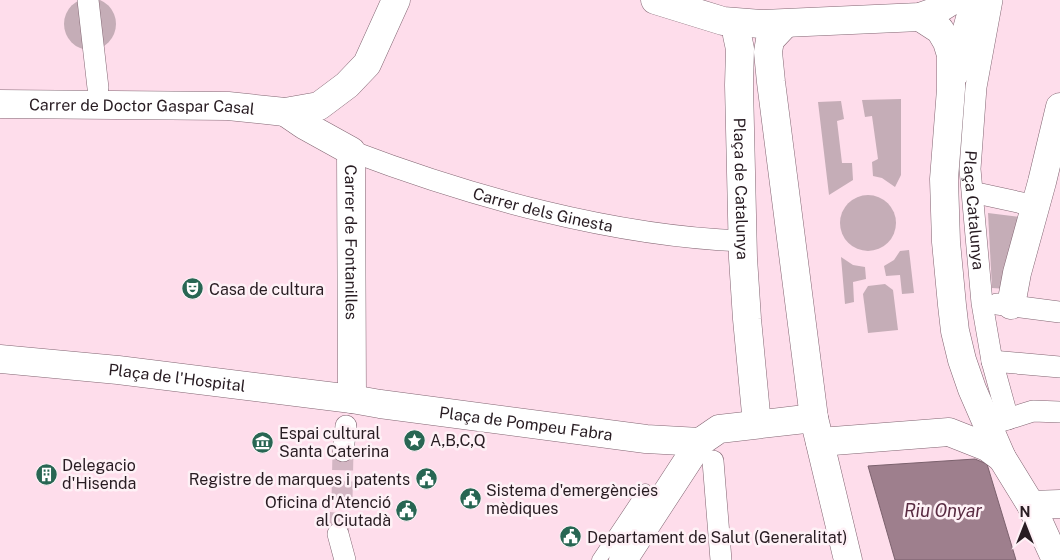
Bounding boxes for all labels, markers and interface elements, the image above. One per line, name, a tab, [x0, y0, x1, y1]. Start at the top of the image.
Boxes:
street label: Carrer de Doctor Gaspar Casal	[29, 95, 256, 119]
street label: Plaça de Catalunya	[730, 117, 752, 260]
street label: Plaça Catalunya	[960, 150, 988, 271]
street label: Carrer de Fontanilles	[341, 165, 361, 320]
street label: Carrer dels Ginesta	[471, 184, 614, 236]
theatre icon: Casa de cultura	[181, 277, 205, 301]
place label: Casa de cultura	[209, 280, 324, 299]
street label: Plaça de l'Hospital	[108, 360, 247, 396]
street label: Plaça de Pompeu Fabra	[438, 403, 614, 445]
place label: Espai cultural Santa Caterina	[279, 424, 389, 461]
place icon: A,B,C,Q	[402, 428, 426, 452]
museum icon: Espai cultural Santa Caterina	[251, 430, 275, 454]
place label: A,B,C,Q	[430, 431, 486, 450]
place label: Delegacio d'Hisenda	[62, 456, 136, 493]
building icon: Delegacio d'Hisenda	[34, 462, 58, 486]
public building icon: Registre de marques i patents	[414, 467, 438, 491]
place label: Registre de marques i patents	[189, 470, 410, 489]
place label: Sistema d'emergències mèdiques	[486, 481, 658, 518]
public building icon: Sistema d'emergències mèdiques	[458, 487, 482, 511]
place label: Oficina d'Atenció al Ciutadà	[265, 493, 391, 530]
public building icon: Oficina d'Atenció al Ciutadà	[395, 499, 419, 523]
water label: Riu Onyar	[904, 500, 982, 521]
north arrow	[1000, 500, 1050, 550]
text: N	[1020, 504, 1030, 520]
public building icon: Departament de Salut (Generalitat)	[559, 525, 583, 549]
place label: Departament de Salut (Generalitat)	[587, 528, 847, 547]

